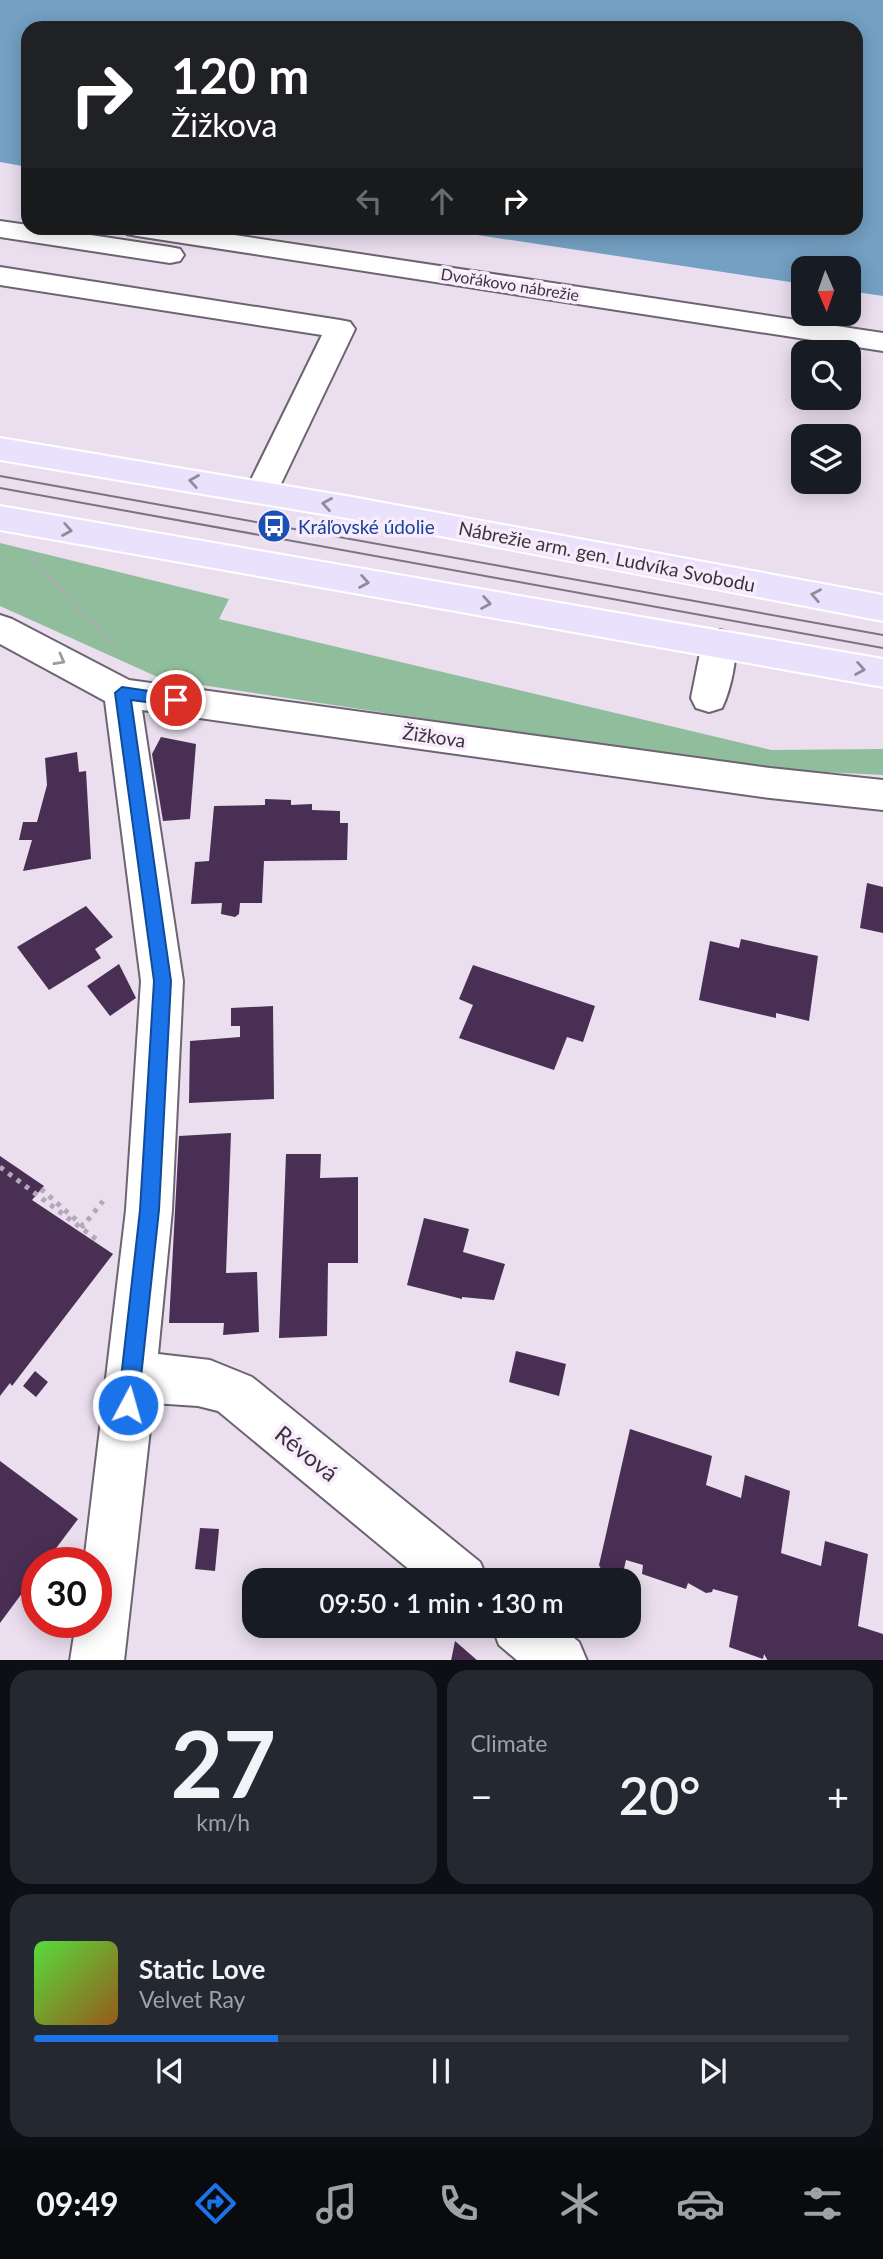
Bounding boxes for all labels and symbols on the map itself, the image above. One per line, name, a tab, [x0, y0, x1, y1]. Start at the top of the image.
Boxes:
north arrow	[791, 256, 861, 326]
street label: Dvořákovo nábrežie	[439, 264, 581, 304]
one-way arrow	[188, 474, 200, 489]
one-way arrow	[321, 497, 333, 512]
bus stop icon: Kráľovské údolie	[255, 507, 293, 545]
place label: Kráľovské údolie	[298, 515, 435, 538]
street label: Nábrežie arm. gen. Ludvíka Svobodu	[457, 516, 757, 596]
one-way arrow	[61, 521, 73, 536]
one-way arrow	[358, 574, 370, 589]
one-way arrow	[810, 589, 822, 604]
one-way arrow	[480, 595, 492, 610]
one-way arrow	[53, 652, 66, 665]
one-way arrow	[854, 661, 865, 676]
pin	[146, 670, 206, 730]
street label: Žižkova	[401, 720, 467, 752]
position arrow	[91, 1368, 165, 1442]
street label: Révová	[270, 1419, 344, 1487]
speed limit sign: 30	[21, 1547, 112, 1638]

